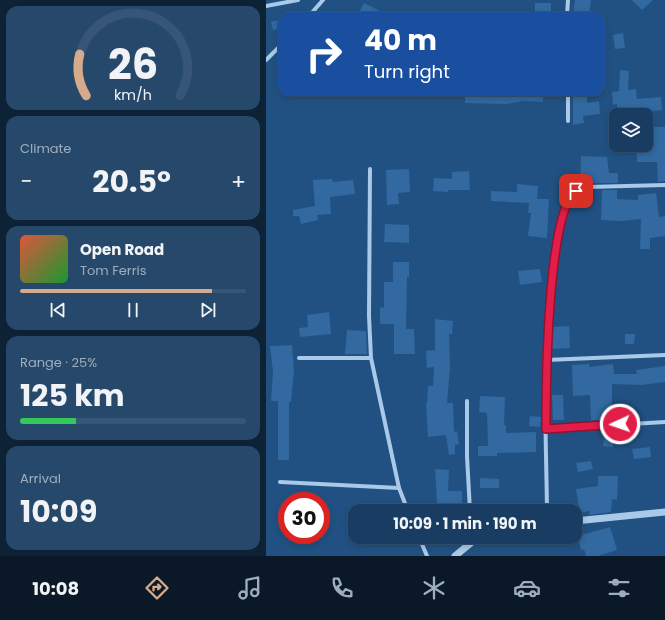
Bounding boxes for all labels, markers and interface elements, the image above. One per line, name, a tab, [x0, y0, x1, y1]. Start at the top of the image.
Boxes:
text: 40 m	[364, 21, 437, 60]
icon: right	[298, 28, 350, 80]
text: 26	[108, 35, 158, 94]
text: Turn right	[364, 59, 450, 84]
text: km/h	[114, 85, 152, 105]
map controls	[609, 108, 653, 152]
button: layers	[609, 108, 653, 152]
text: Climate	[20, 139, 71, 158]
text: 20.5°	[92, 160, 171, 203]
text: −	[20, 166, 32, 197]
text: +	[231, 166, 246, 197]
pin	[559, 174, 593, 208]
icon: arrive	[565, 180, 587, 202]
text: Open Road	[80, 239, 164, 260]
text: Tom Ferris	[80, 261, 147, 280]
icon: previous	[47, 299, 69, 321]
icon: pause	[122, 299, 144, 321]
icon: next	[197, 299, 219, 321]
text: Range · 25%	[20, 353, 97, 372]
text: 125 km	[20, 374, 125, 417]
position arrow	[599, 403, 641, 445]
text: Arrival	[20, 469, 61, 488]
text: 10:09	[20, 490, 97, 533]
speed limit sign: 30	[278, 492, 330, 544]
text: 10:09 · 1 min · 190 m	[393, 513, 537, 534]
icon: directions	[143, 574, 171, 602]
icon: music	[236, 574, 264, 602]
icon: phone	[328, 574, 356, 602]
icon: climate	[420, 574, 448, 602]
icon: car	[513, 574, 541, 602]
icon: filters	[605, 574, 633, 602]
text: 10:08	[32, 576, 79, 601]

